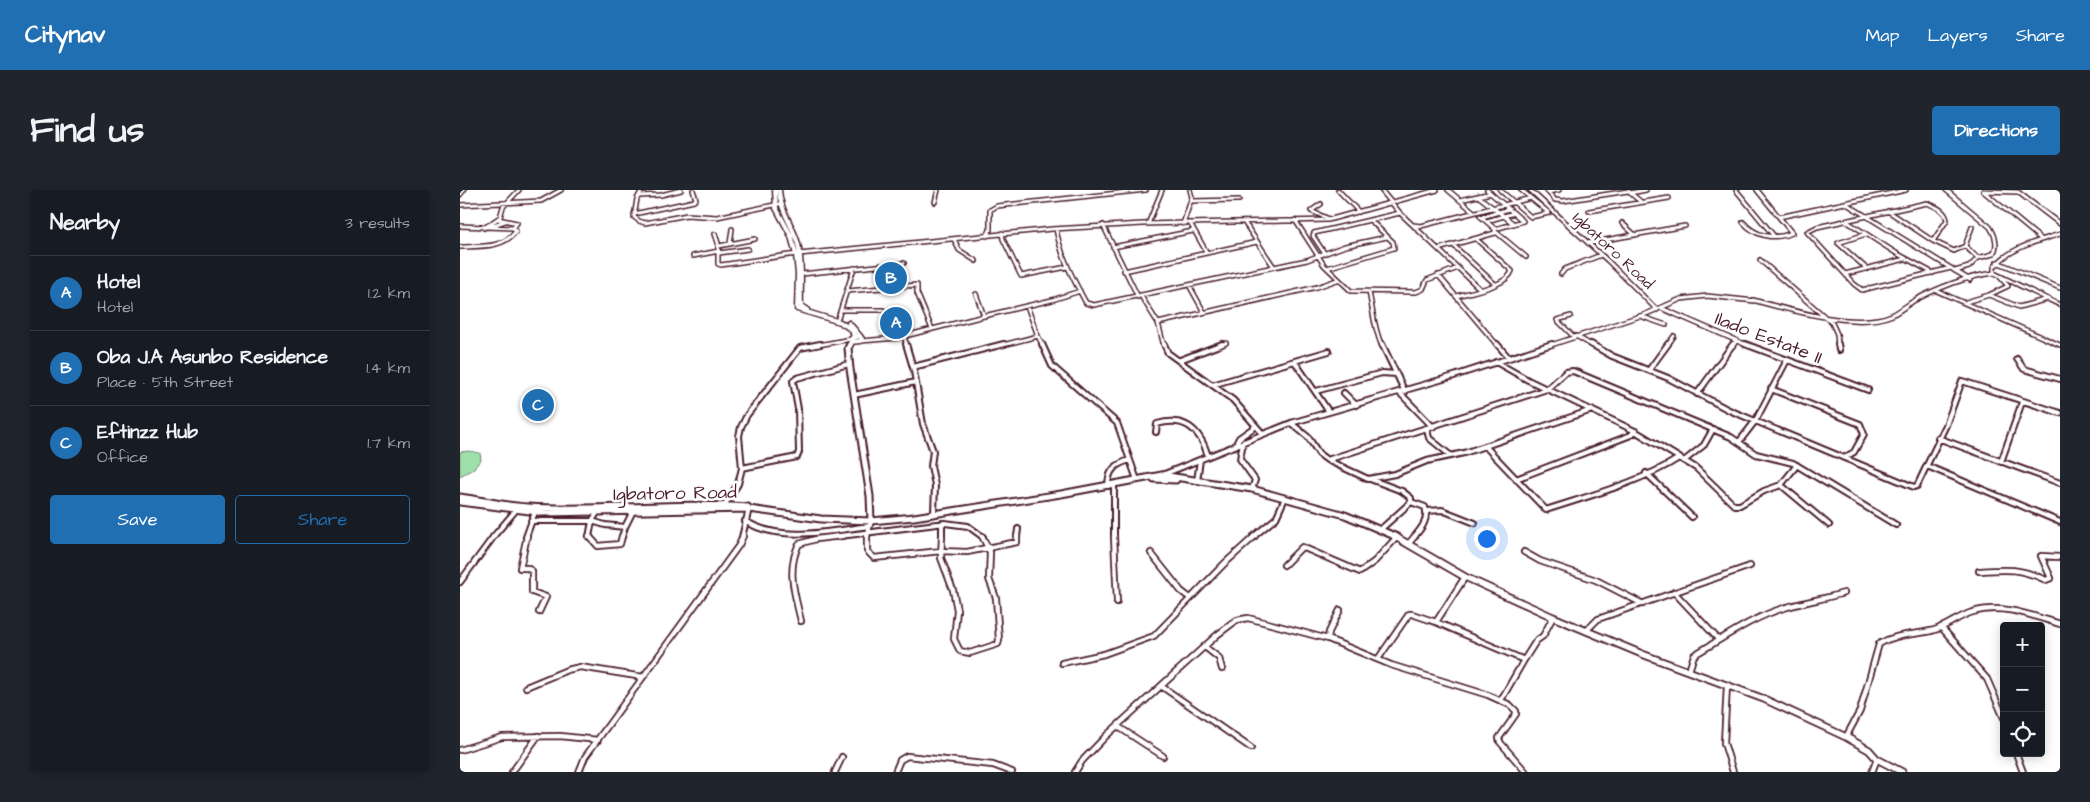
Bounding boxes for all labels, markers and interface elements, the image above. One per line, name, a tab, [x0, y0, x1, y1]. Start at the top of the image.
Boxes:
text: Citynav	[25, 18, 105, 52]
text: Map	[1865, 23, 1899, 48]
text: Layers	[1927, 23, 1988, 48]
text: Share	[2016, 23, 2065, 48]
text: Find us	[30, 106, 144, 155]
button: Directions	[1932, 106, 2060, 155]
street label: Igbatoro Road	[1567, 207, 1659, 295]
text: Nearby	[50, 208, 120, 237]
text: 3 results	[345, 212, 410, 234]
pin: B	[875, 259, 907, 297]
text: Hotel	[97, 269, 140, 296]
text: A	[61, 282, 71, 304]
text: 1.2 km	[368, 282, 410, 304]
text: Hotel	[97, 296, 133, 318]
pin: A	[880, 304, 912, 342]
street label: Ilado Estate II	[1711, 306, 1826, 371]
text: Oba J.A Asunbo Residence	[97, 344, 328, 371]
text: B	[60, 357, 72, 379]
text: 1.4 km	[366, 357, 410, 379]
text: Place · 5th Street	[97, 371, 233, 393]
pin: C	[522, 386, 554, 424]
text: Eftinzz Hub	[97, 419, 198, 446]
text: C	[60, 432, 72, 454]
text: 1.7 km	[367, 432, 410, 454]
text: Office	[97, 446, 148, 468]
street label: Igbatoro Road	[613, 479, 737, 509]
button: Save	[50, 495, 225, 544]
button: Share	[235, 495, 410, 544]
your location	[1474, 526, 1500, 552]
map controls	[2000, 622, 2045, 757]
button: +	[2000, 622, 2045, 667]
button: −	[2000, 667, 2045, 712]
button: locate	[2000, 712, 2045, 757]

